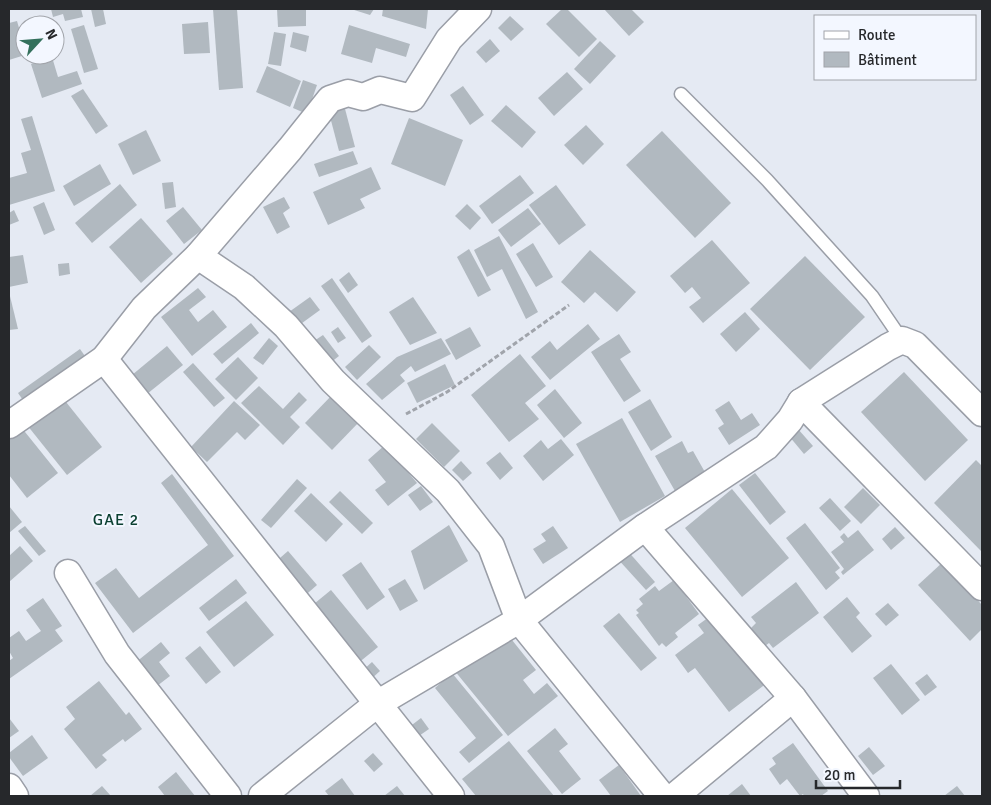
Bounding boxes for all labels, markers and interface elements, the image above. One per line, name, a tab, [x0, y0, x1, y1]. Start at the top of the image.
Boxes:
north arrow	[15, 15, 65, 65]
legend	[814, 15, 976, 80]
text: N	[41, 26, 61, 43]
text: Route	[858, 26, 895, 44]
text: Bâtiment	[858, 51, 917, 69]
district label: GAE 2	[93, 510, 139, 530]
scale bar	[816, 758, 900, 790]
text: 20 m	[824, 766, 855, 784]

